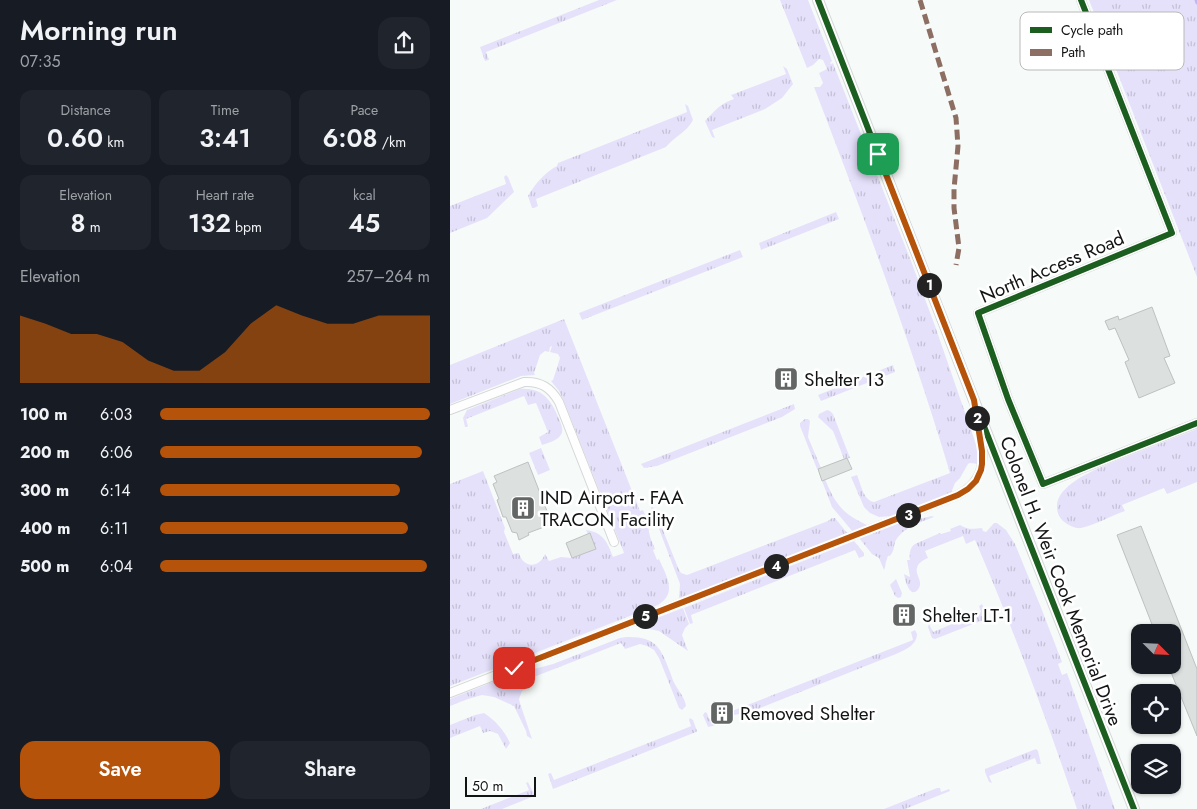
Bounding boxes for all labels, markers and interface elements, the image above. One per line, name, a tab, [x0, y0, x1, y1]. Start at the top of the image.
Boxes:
text: Morning run	[20, 10, 178, 51]
legend	[1020, 12, 1184, 70]
button: share	[378, 17, 430, 69]
text: Cycle path	[1061, 20, 1123, 40]
text: Path	[1061, 42, 1086, 62]
text: 07:35	[20, 50, 61, 73]
text: Distance	[61, 100, 111, 120]
text: Time	[211, 100, 239, 120]
text: Pace	[350, 100, 378, 120]
text: 0.60	[47, 120, 103, 156]
text: 3:41	[199, 120, 251, 156]
text: 6:08	[323, 120, 378, 156]
text: km	[103, 132, 124, 152]
text: /km	[378, 132, 406, 152]
pin	[857, 133, 899, 175]
icon: arrive	[864, 140, 892, 168]
text: Elevation	[59, 185, 112, 205]
text: Heart rate	[196, 185, 254, 205]
text: kcal	[353, 185, 376, 205]
text: 8	[71, 205, 86, 241]
text: 132	[188, 205, 231, 241]
text: 45	[348, 205, 380, 241]
text: m	[86, 217, 101, 237]
text: bpm	[231, 217, 262, 237]
street label: North Access Road	[976, 224, 1128, 310]
text: Elevation	[20, 265, 80, 288]
text: 257–264 m	[347, 265, 430, 288]
pin: 1	[916, 272, 942, 298]
text: 1	[926, 275, 933, 295]
building icon: Shelter 13	[773, 366, 799, 392]
place label: Shelter 13	[804, 366, 884, 393]
text: 100 m	[20, 403, 67, 426]
text: 6:03	[100, 403, 132, 426]
pin: 2	[964, 406, 990, 430]
text: 2	[973, 408, 982, 428]
street label: Colonel H. Weir Cook Memorial Drive	[993, 432, 1129, 730]
text: 200 m	[20, 441, 70, 464]
text: 6:06	[100, 441, 133, 464]
text: 300 m	[20, 479, 69, 502]
text: 6:14	[100, 479, 131, 502]
place label: IND Airport - FAA TRACON Facility	[540, 484, 684, 533]
building icon: IND Airport - FAA TRACON Facility	[510, 495, 536, 521]
pin: 3	[896, 502, 920, 528]
text: 3	[904, 505, 913, 525]
text: 400 m	[20, 517, 70, 540]
text: 6:11	[100, 517, 128, 540]
pin: 4	[764, 554, 788, 578]
text: 500 m	[20, 555, 69, 578]
text: 6:04	[100, 555, 133, 578]
text: 4	[772, 556, 781, 576]
building icon: Shelter LT-1	[891, 602, 917, 628]
place label: Shelter LT-1	[922, 602, 1012, 629]
pin: 5	[632, 604, 658, 628]
text: 5	[641, 606, 650, 626]
north arrow	[1131, 624, 1181, 674]
map controls	[1131, 624, 1181, 794]
pin	[493, 647, 535, 689]
icon: check	[500, 654, 528, 682]
button: locate	[1131, 684, 1181, 734]
building icon: Removed Shelter	[709, 700, 735, 726]
place label: Removed Shelter	[740, 700, 876, 727]
button: Save	[20, 741, 220, 799]
button: Share	[230, 741, 430, 799]
button: layers	[1131, 744, 1181, 794]
scale bar	[465, 774, 536, 797]
text: 50 m	[472, 776, 503, 796]

